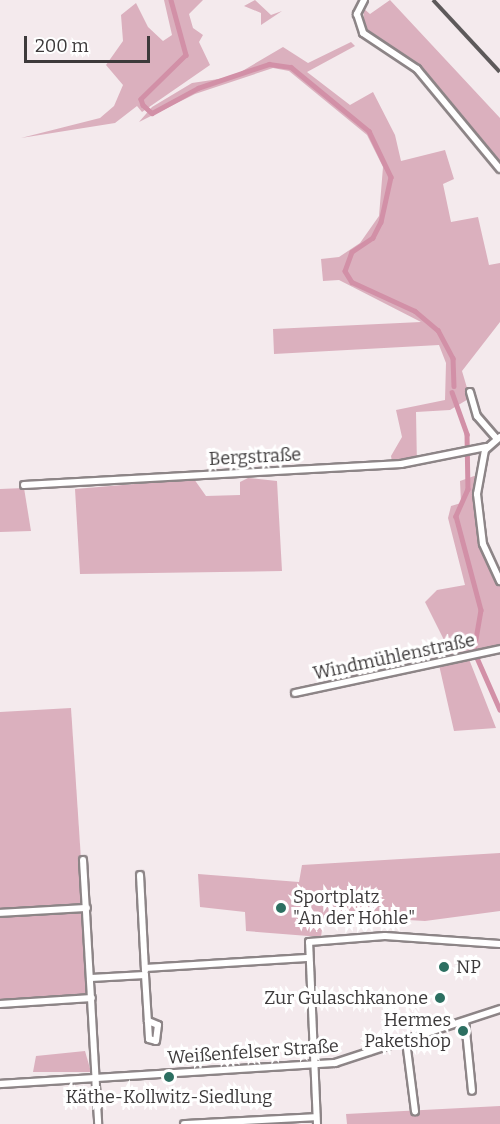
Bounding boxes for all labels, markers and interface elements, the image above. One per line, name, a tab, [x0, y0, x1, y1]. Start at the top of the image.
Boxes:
scale bar	[27, 24, 153, 62]
text: 200 m	[35, 35, 89, 57]
street label: Bergstraße	[208, 444, 302, 470]
street label: Windmühlenstraße	[311, 629, 477, 685]
place label: Sportplatz "An der Hohle"	[293, 887, 415, 930]
marker: Sportplatz "An der Hohle"	[274, 901, 288, 915]
place label: NP	[456, 956, 481, 978]
marker: NP	[437, 960, 451, 974]
place label: Zur Gulaschkanone	[264, 987, 428, 1009]
marker: Zur Gulaschkanone	[433, 991, 447, 1005]
place label: Hermes Paketshop	[364, 1010, 451, 1052]
marker: Hermes Paketshop	[456, 1024, 470, 1038]
street label: Weißenfelser Straße	[167, 1035, 339, 1069]
marker: Käthe-Kollwitz-Siedlung	[162, 1070, 176, 1084]
place label: Käthe-Kollwitz-Siedlung	[66, 1086, 272, 1108]

